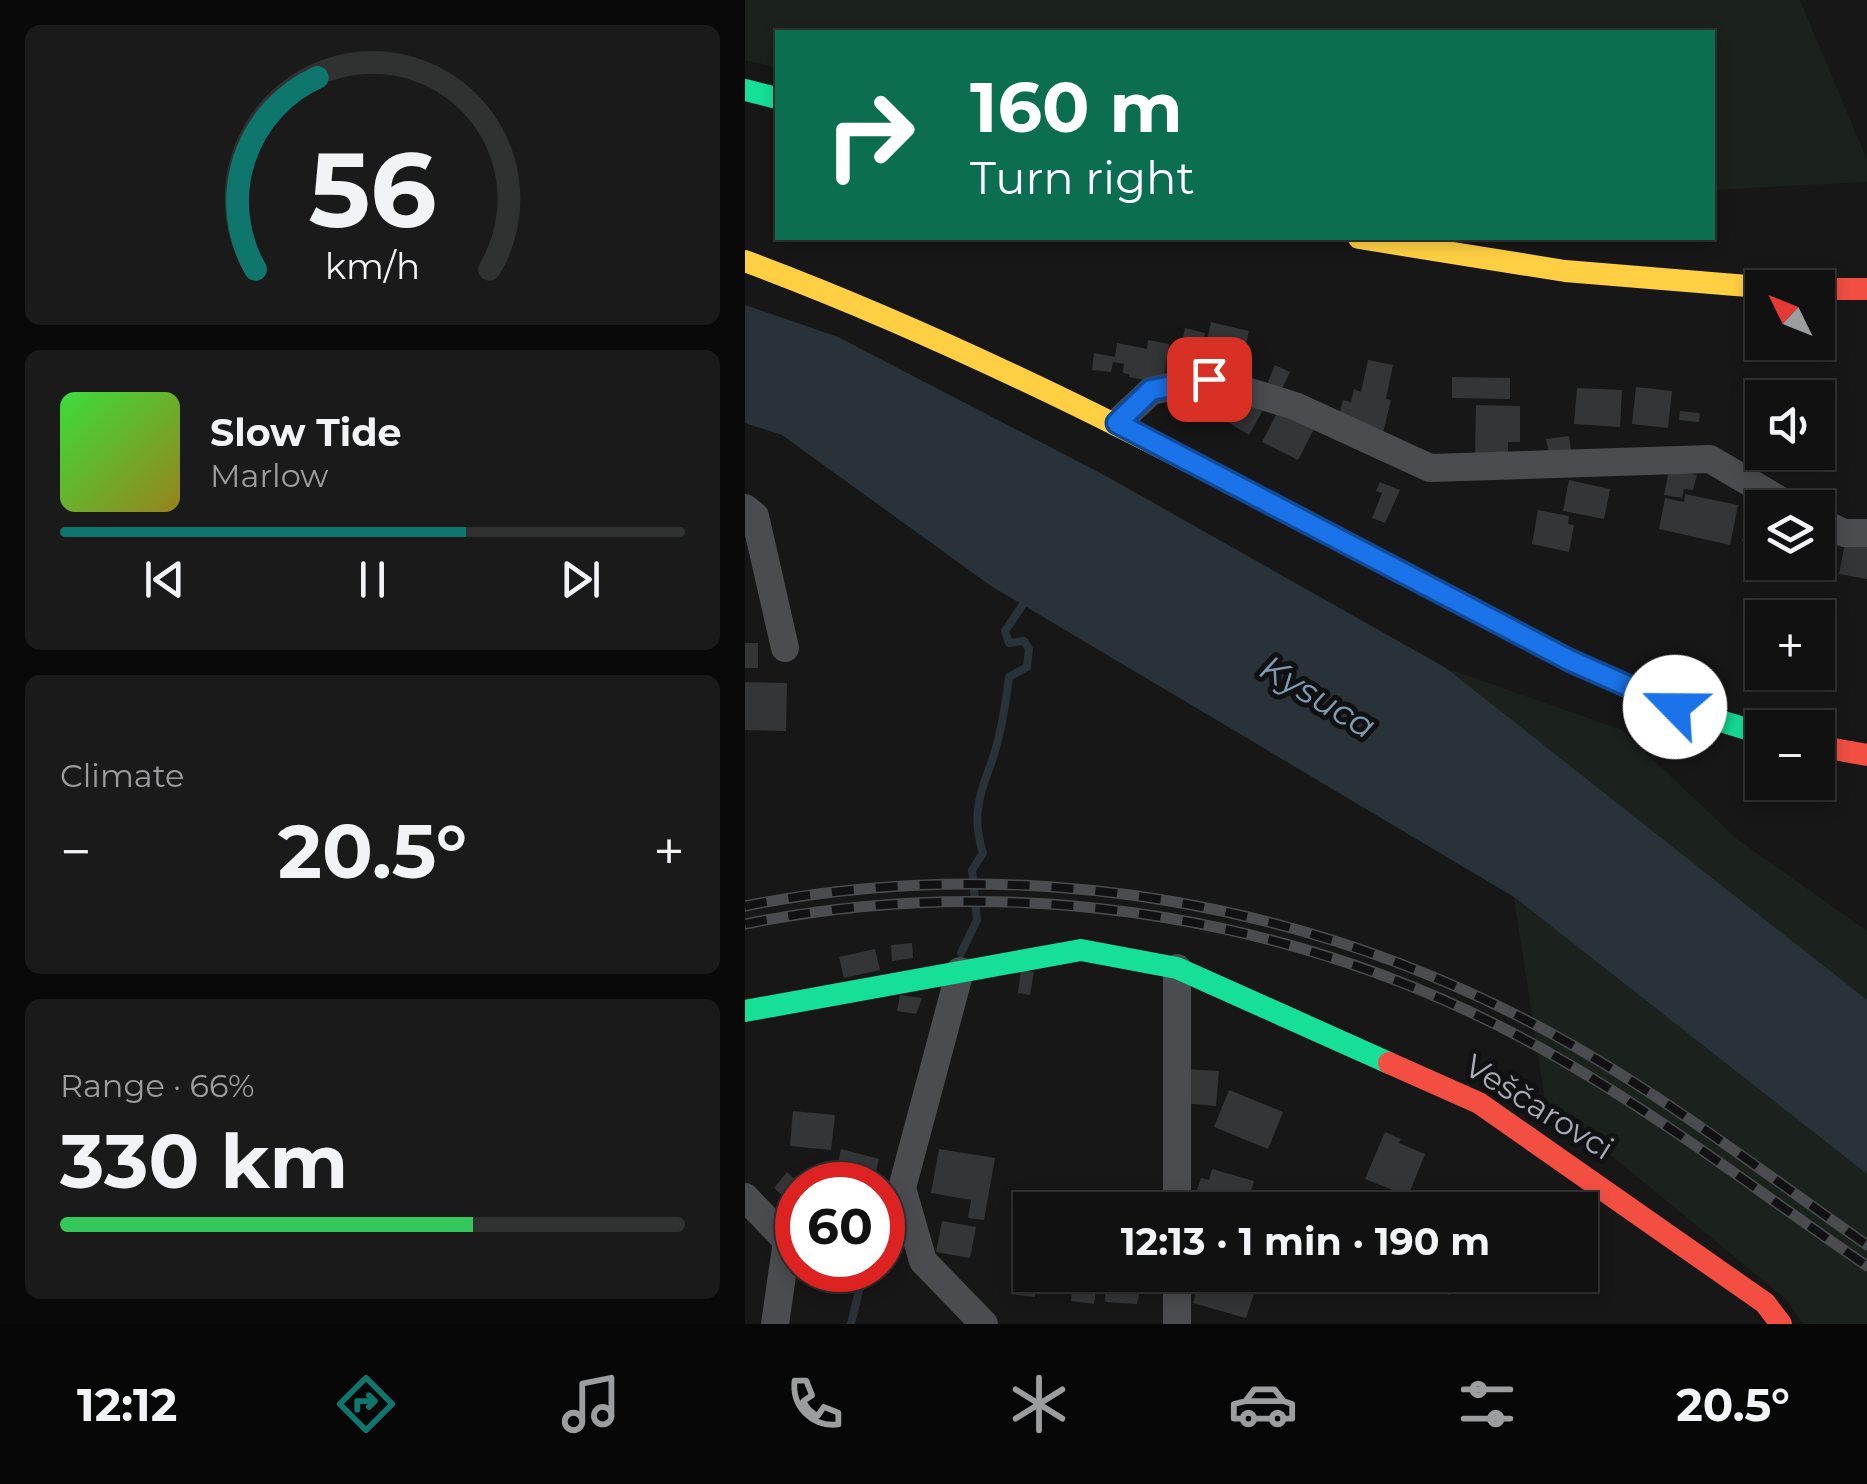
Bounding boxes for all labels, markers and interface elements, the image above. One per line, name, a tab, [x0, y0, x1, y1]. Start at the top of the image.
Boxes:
text: 160 m	[970, 64, 1183, 150]
icon: right	[805, 70, 935, 200]
text: 56	[308, 126, 437, 253]
text: Turn right	[970, 150, 1195, 205]
text: km/h	[325, 244, 420, 288]
north arrow	[1745, 270, 1835, 360]
map controls	[1745, 270, 1835, 800]
pin	[1167, 337, 1252, 422]
icon: arrive	[1182, 352, 1237, 407]
button: sound	[1745, 380, 1835, 470]
text: Slow Tide	[210, 409, 402, 456]
text: Marlow	[210, 456, 328, 495]
button: layers	[1745, 490, 1835, 580]
icon: previous	[137, 552, 192, 607]
icon: pause	[345, 552, 400, 607]
icon: next	[553, 552, 608, 607]
button: +	[1745, 600, 1835, 690]
water label: Kysuca	[1253, 645, 1384, 748]
position arrow	[1623, 655, 1727, 759]
button: −	[1745, 710, 1835, 800]
text: Climate	[60, 756, 184, 795]
text: 20.5°	[278, 805, 467, 897]
text: −	[60, 818, 92, 885]
text: +	[653, 818, 685, 885]
street label: Veščarovci	[1458, 1046, 1621, 1168]
text: Range · 66%	[60, 1066, 254, 1105]
text: 330 km	[60, 1115, 348, 1207]
speed limit sign: 60	[775, 1162, 905, 1292]
text: 12:13 · 1 min · 190 m	[1121, 1218, 1490, 1265]
icon: directions	[331, 1369, 401, 1439]
icon: music	[556, 1369, 626, 1439]
icon: phone	[780, 1369, 850, 1439]
icon: climate	[1004, 1369, 1074, 1439]
icon: car	[1228, 1369, 1298, 1439]
icon: filters	[1452, 1369, 1522, 1439]
text: 12:12	[77, 1377, 177, 1432]
text: 20.5°	[1676, 1377, 1790, 1432]

